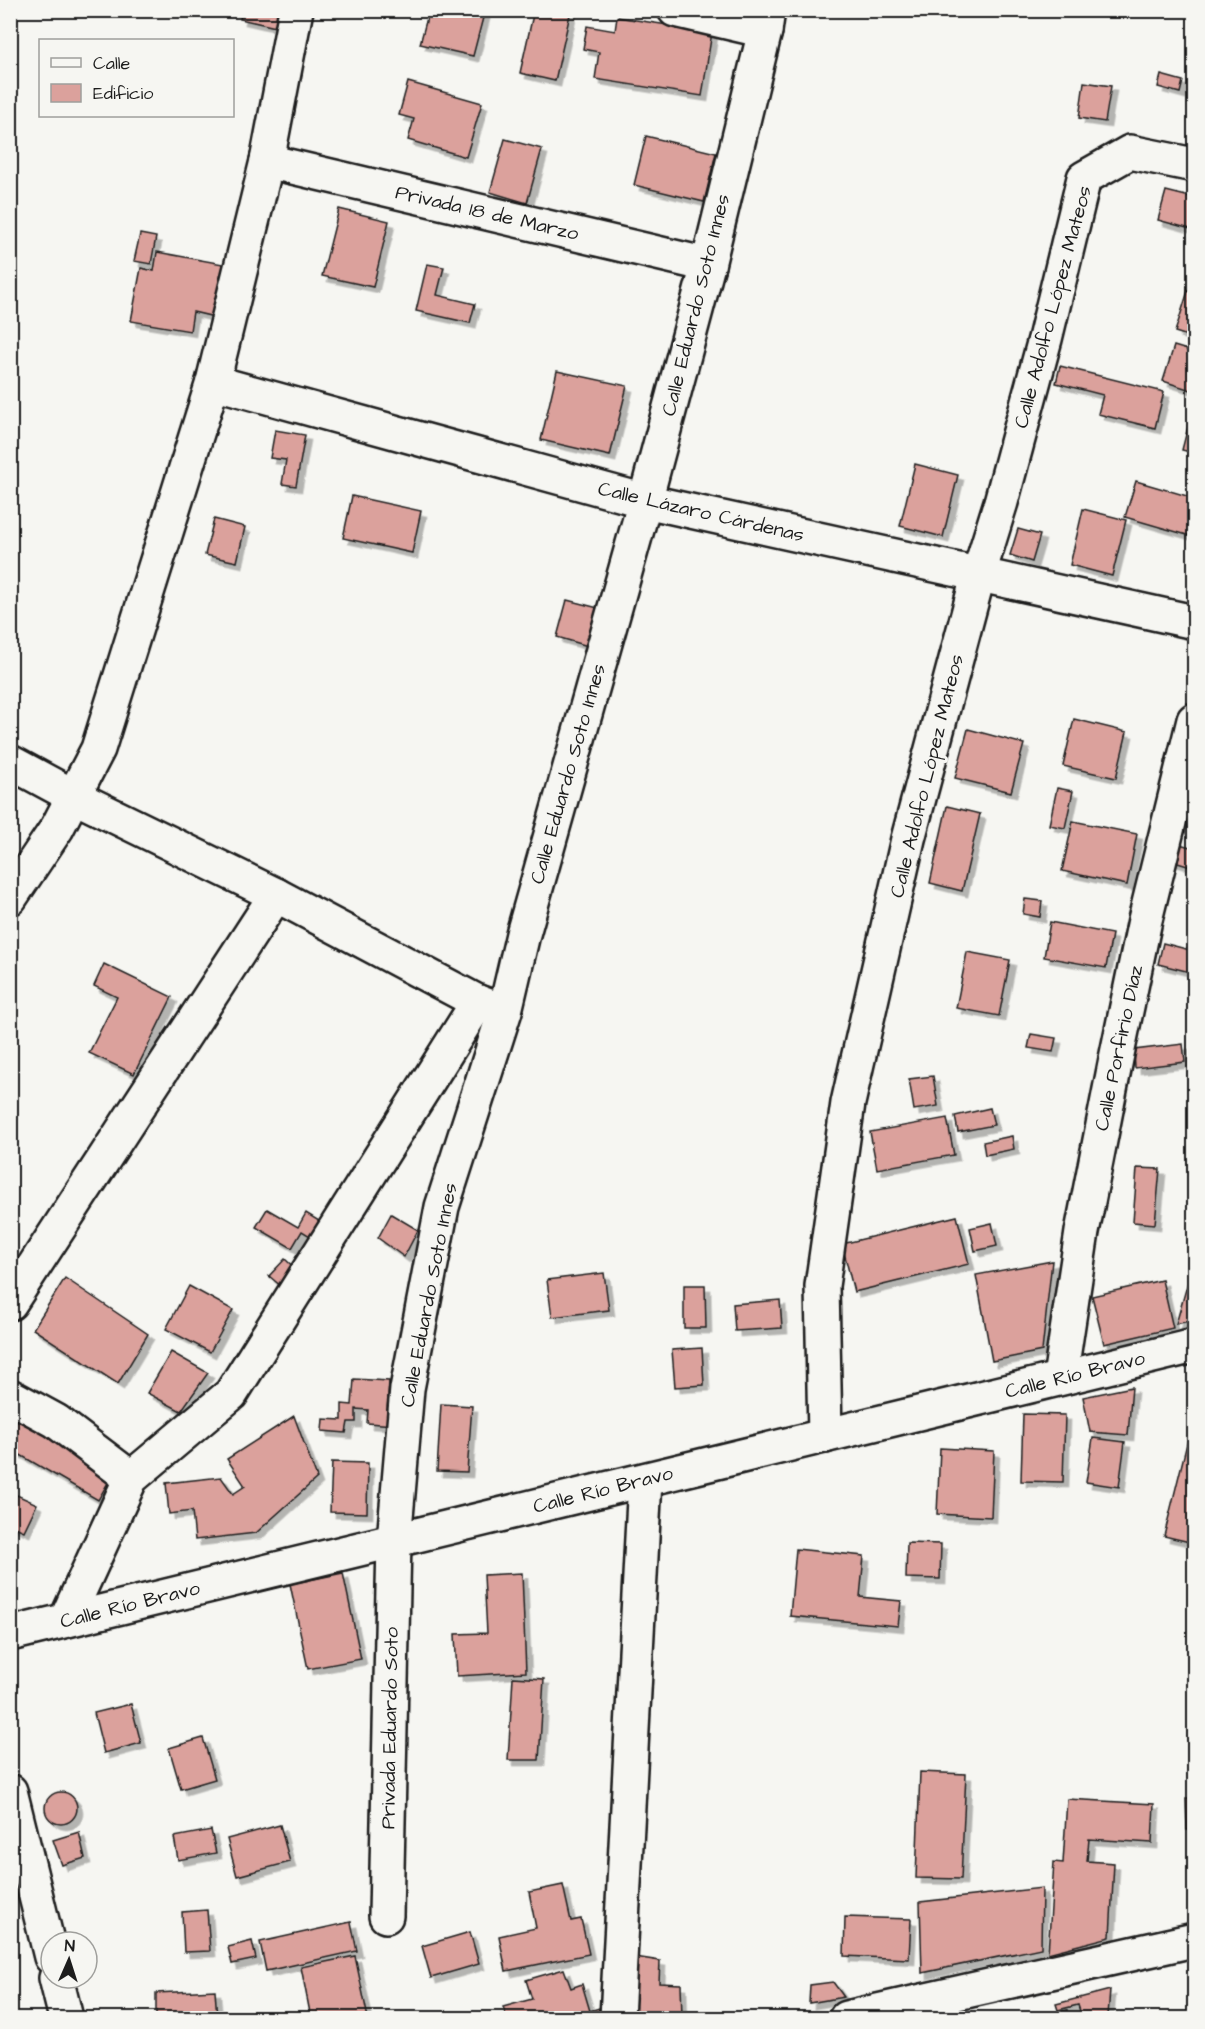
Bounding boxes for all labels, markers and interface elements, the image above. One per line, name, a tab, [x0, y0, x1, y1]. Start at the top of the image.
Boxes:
legend	[39, 39, 234, 117]
text: Calle	[93, 51, 131, 76]
text: Edificio	[93, 81, 153, 106]
street label: Privada 18 de Marzo	[393, 178, 581, 248]
street label: Calle Adolfo López Mateos	[1007, 183, 1099, 431]
street label: Calle Eduardo Soto Innes	[655, 191, 737, 419]
street label: Calle Lázaro Cárdenas	[595, 475, 807, 549]
street label: Calle Adolfo López Mateos	[883, 651, 971, 901]
street label: Calle Eduardo Soto Innes	[523, 661, 613, 887]
street label: Calle Porfirio Díaz	[1088, 962, 1150, 1133]
street label: Calle Eduardo Soto Innes	[394, 1181, 464, 1409]
street label: Calle Río Bravo	[1002, 1344, 1148, 1406]
street label: Calle Río Bravo	[530, 1459, 676, 1521]
street label: Calle Río Bravo	[57, 1574, 203, 1636]
street label: Privada Eduardo Soto	[374, 1627, 406, 1829]
north arrow	[39, 1930, 99, 1990]
text: N	[64, 1935, 75, 1957]

